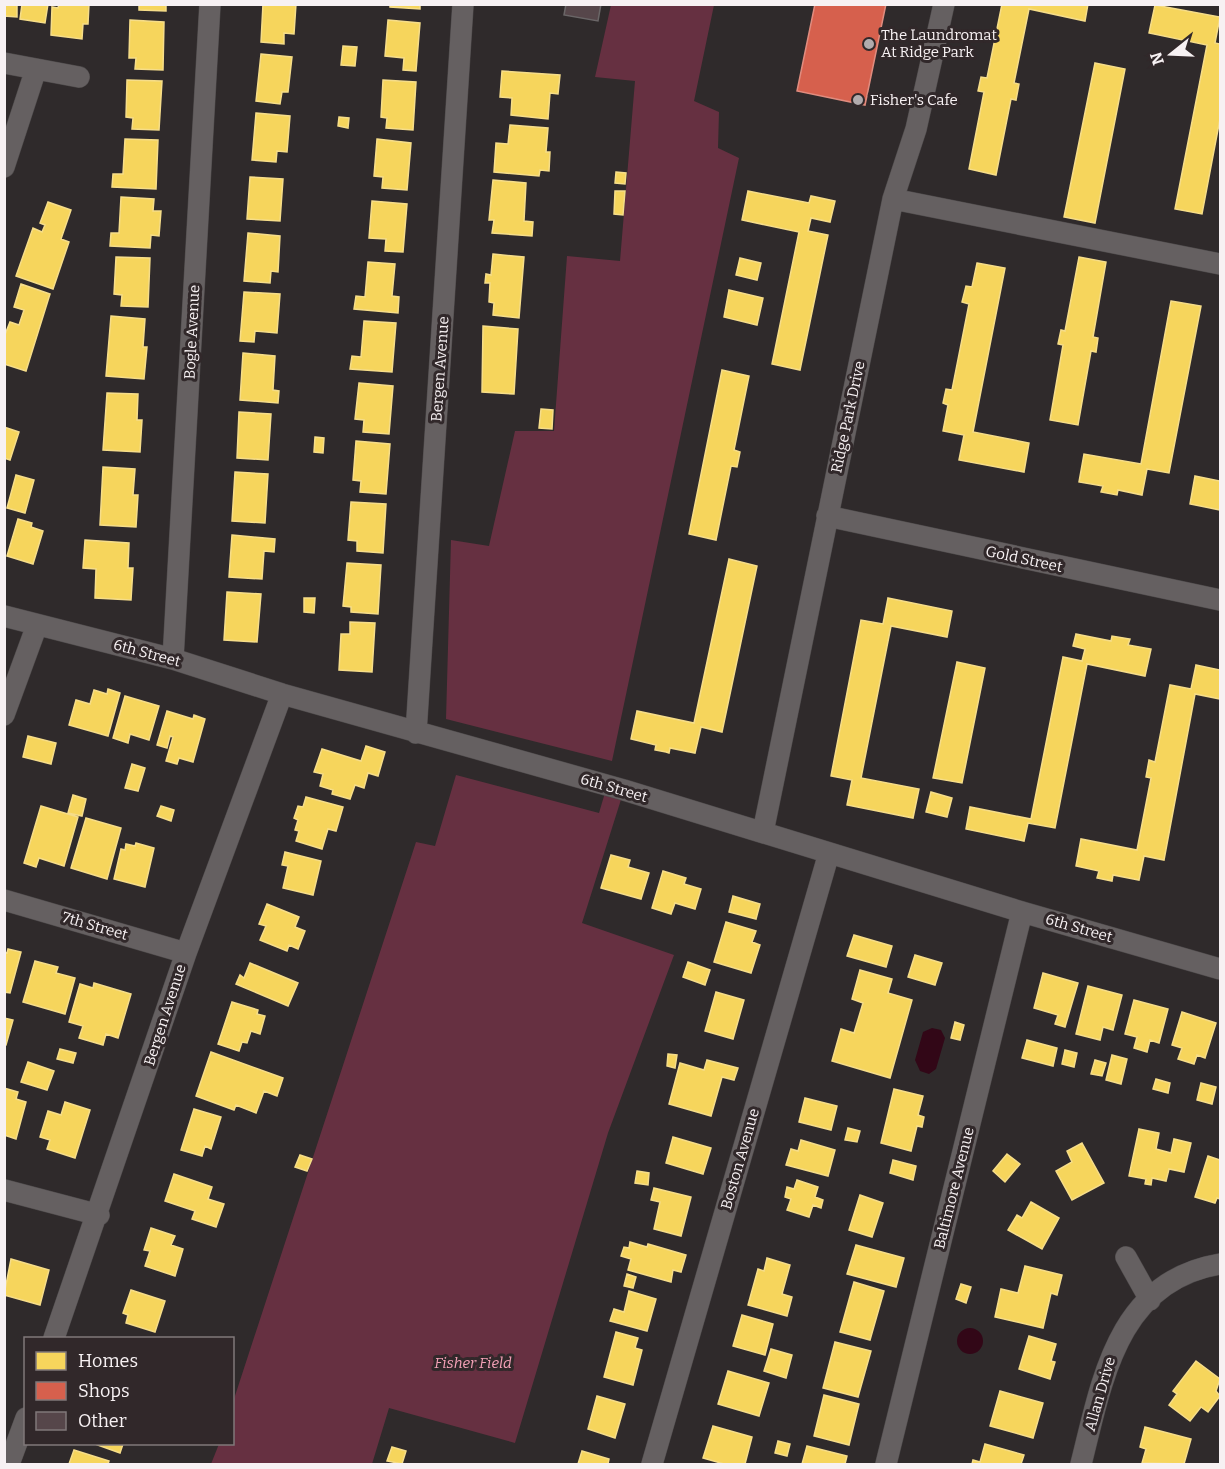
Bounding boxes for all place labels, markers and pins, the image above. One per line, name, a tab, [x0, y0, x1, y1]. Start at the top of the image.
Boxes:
place label: The Laundromat At Ridge Park	[881, 26, 998, 61]
marker: The Laundromat At Ridge Park	[862, 37, 876, 51]
place label: Fisher's Cafe	[870, 91, 958, 109]
marker: Fisher's Cafe	[851, 93, 865, 107]

